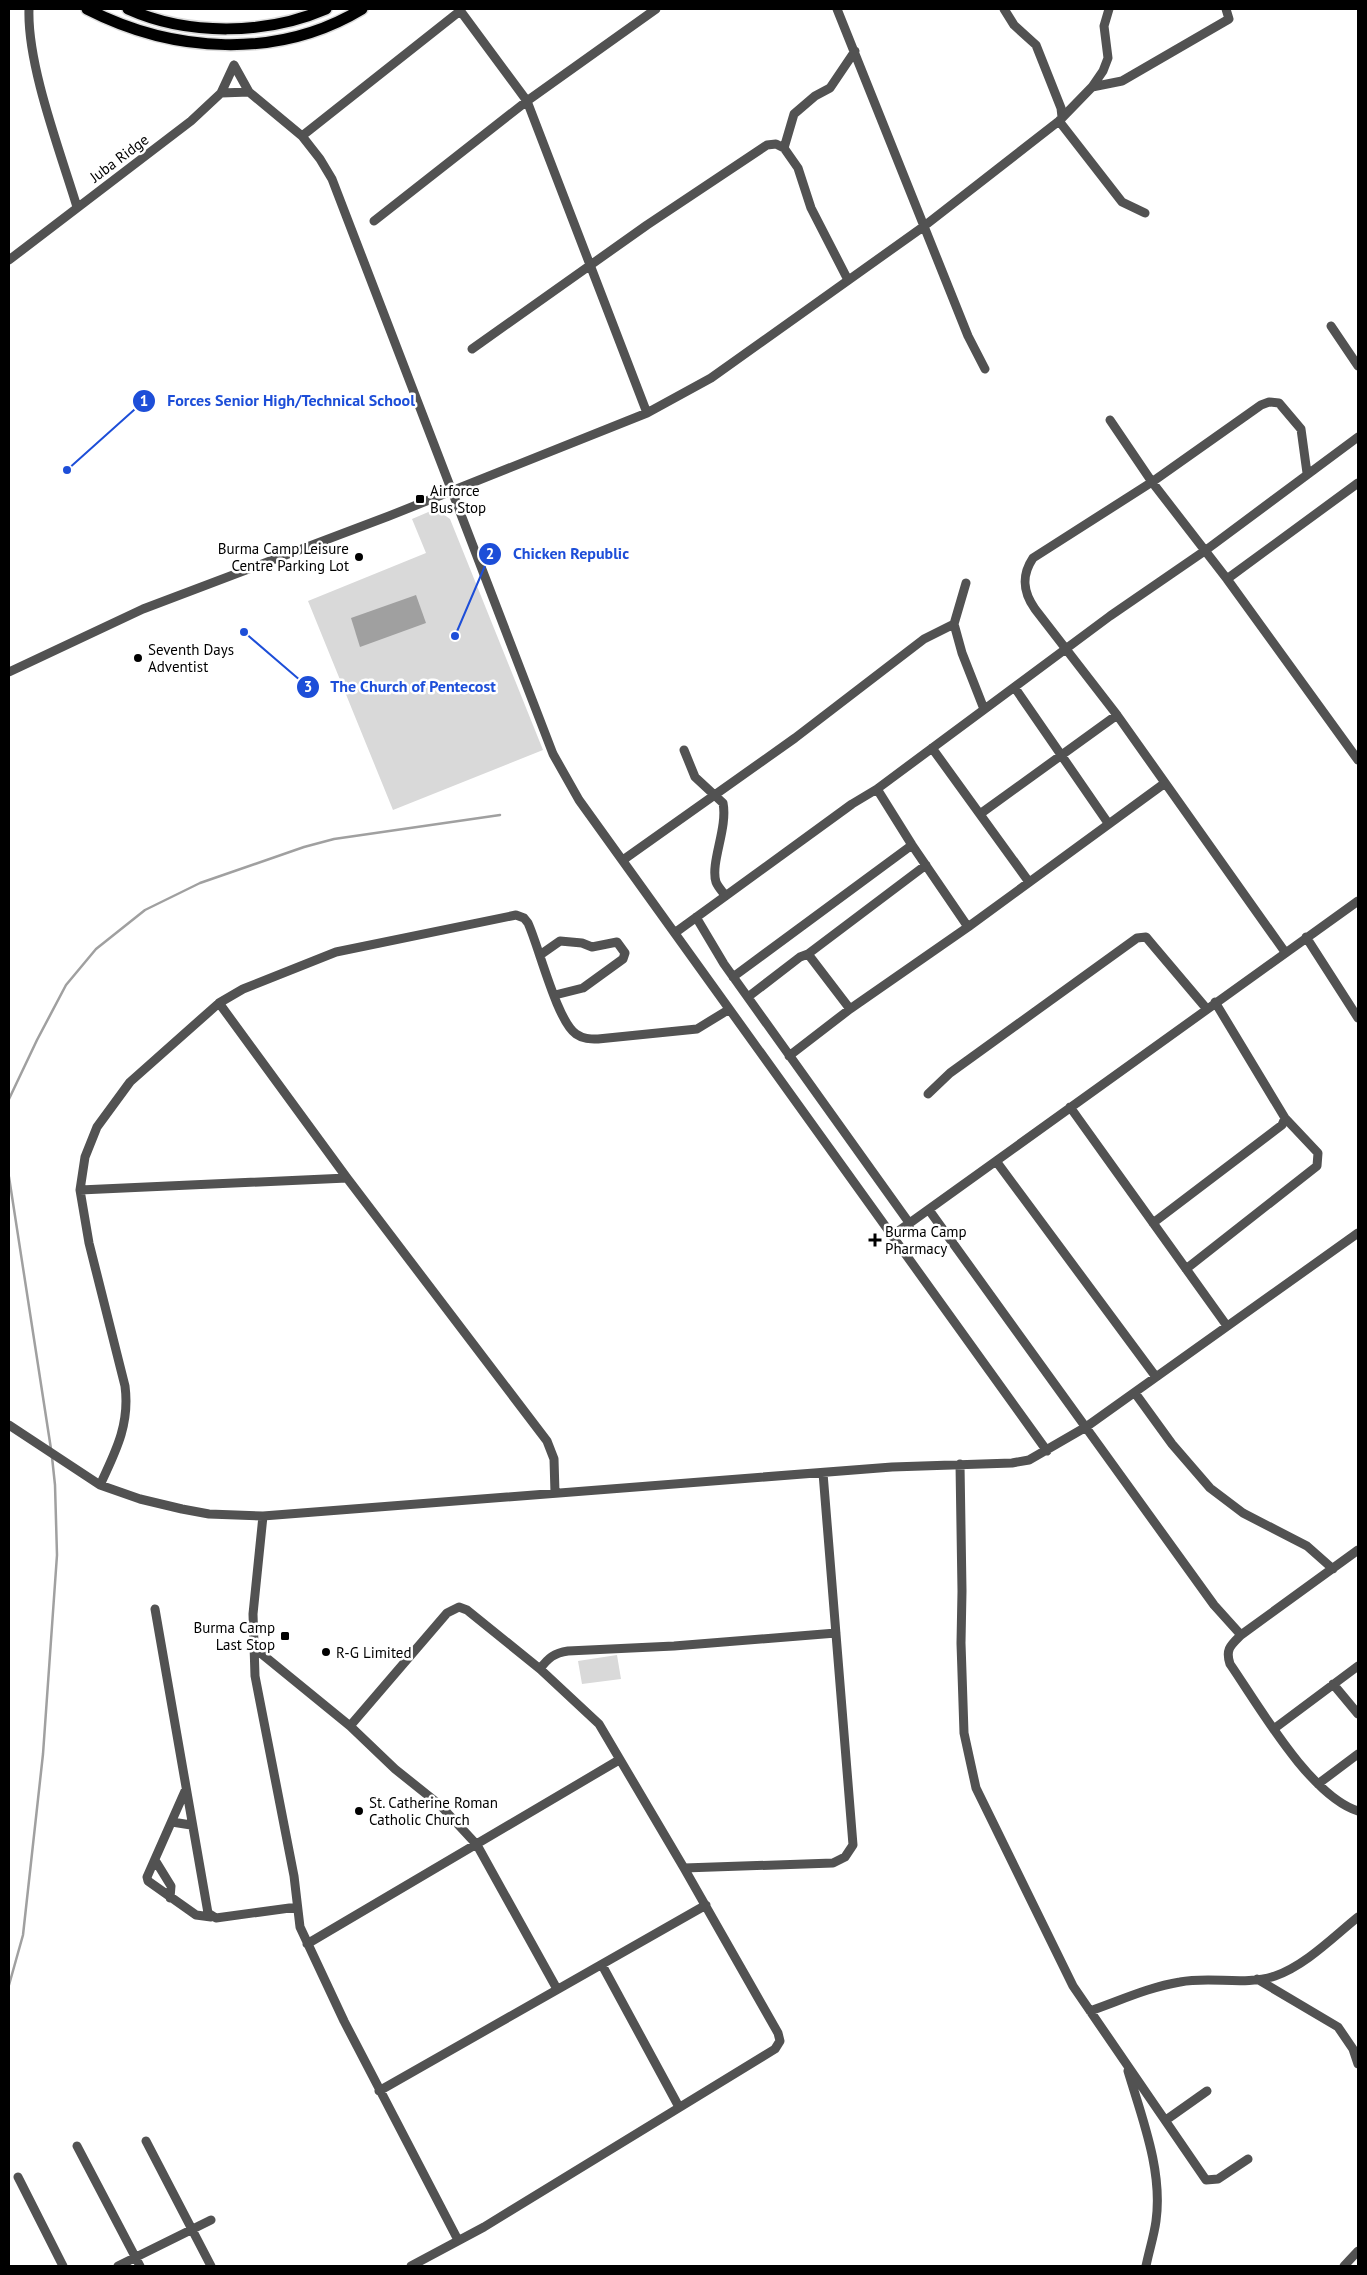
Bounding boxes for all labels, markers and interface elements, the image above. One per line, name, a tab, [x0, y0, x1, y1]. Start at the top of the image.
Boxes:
street label: Juba Ridge	[85, 130, 152, 187]
callout: Forces Senior High/Technical School	[132, 385, 425, 416]
text: Forces Senior High/Technical School	[167, 390, 415, 410]
text: 1	[140, 391, 148, 410]
place label: Airforce Bus Stop	[430, 481, 486, 517]
marker: Airforce Bus Stop	[414, 493, 426, 505]
callout: Chicken Republic	[478, 538, 639, 569]
place label: Burma Camp Leisure Centre Parking Lot	[218, 539, 349, 575]
text: Chicken Republic	[513, 543, 629, 563]
text: 2	[486, 544, 494, 563]
marker: Burma Camp Leisure Centre Parking Lot	[353, 551, 365, 563]
place label: Seventh Days Adventist	[148, 640, 234, 676]
marker: Seventh Days Adventist	[132, 652, 144, 664]
callout: The Church of Pentecost	[296, 671, 506, 702]
text: The Church of Pentecost	[330, 676, 496, 696]
text: 3	[304, 677, 312, 696]
place label: Burma Camp Pharmacy	[885, 1222, 967, 1258]
marker: Burma Camp Pharmacy	[869, 1234, 881, 1246]
place label: Burma Camp Last Stop	[193, 1618, 275, 1654]
marker: Burma Camp Last Stop	[279, 1630, 291, 1642]
place label: R-G Limited	[336, 1643, 412, 1662]
marker: R-G Limited	[320, 1646, 332, 1658]
place label: St. Catherine Roman Catholic Church	[369, 1793, 498, 1829]
marker: St. Catherine Roman Catholic Church	[353, 1805, 365, 1817]

